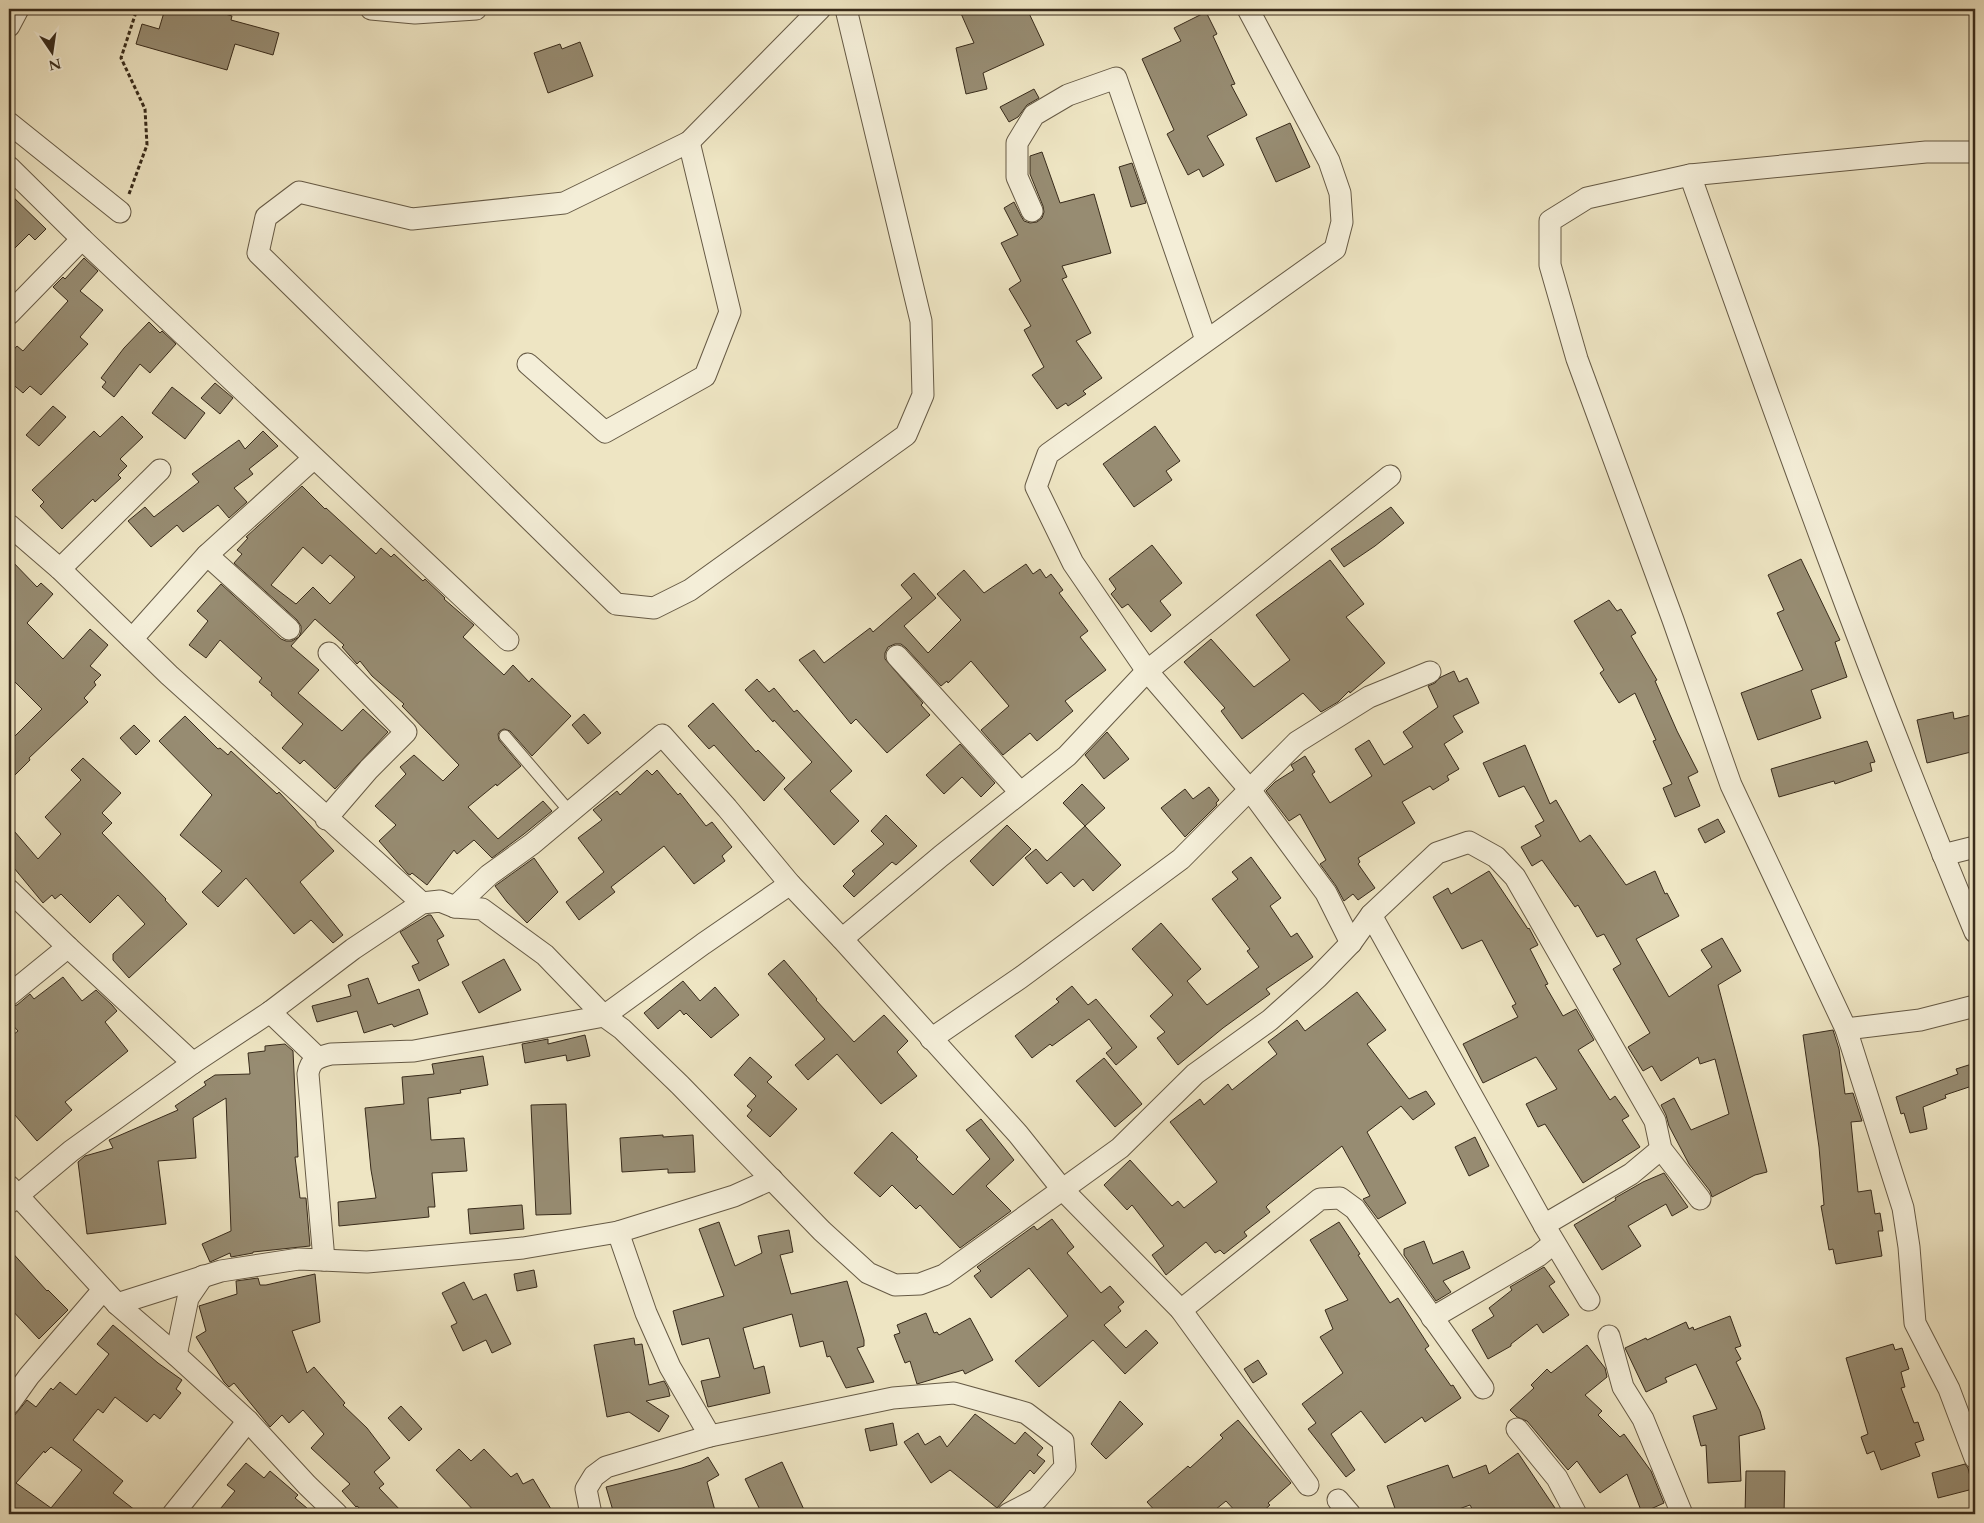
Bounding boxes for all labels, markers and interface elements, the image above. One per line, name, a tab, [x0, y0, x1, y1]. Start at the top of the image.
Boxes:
north arrow	[28, 28, 78, 78]
text: N	[47, 54, 63, 75]

